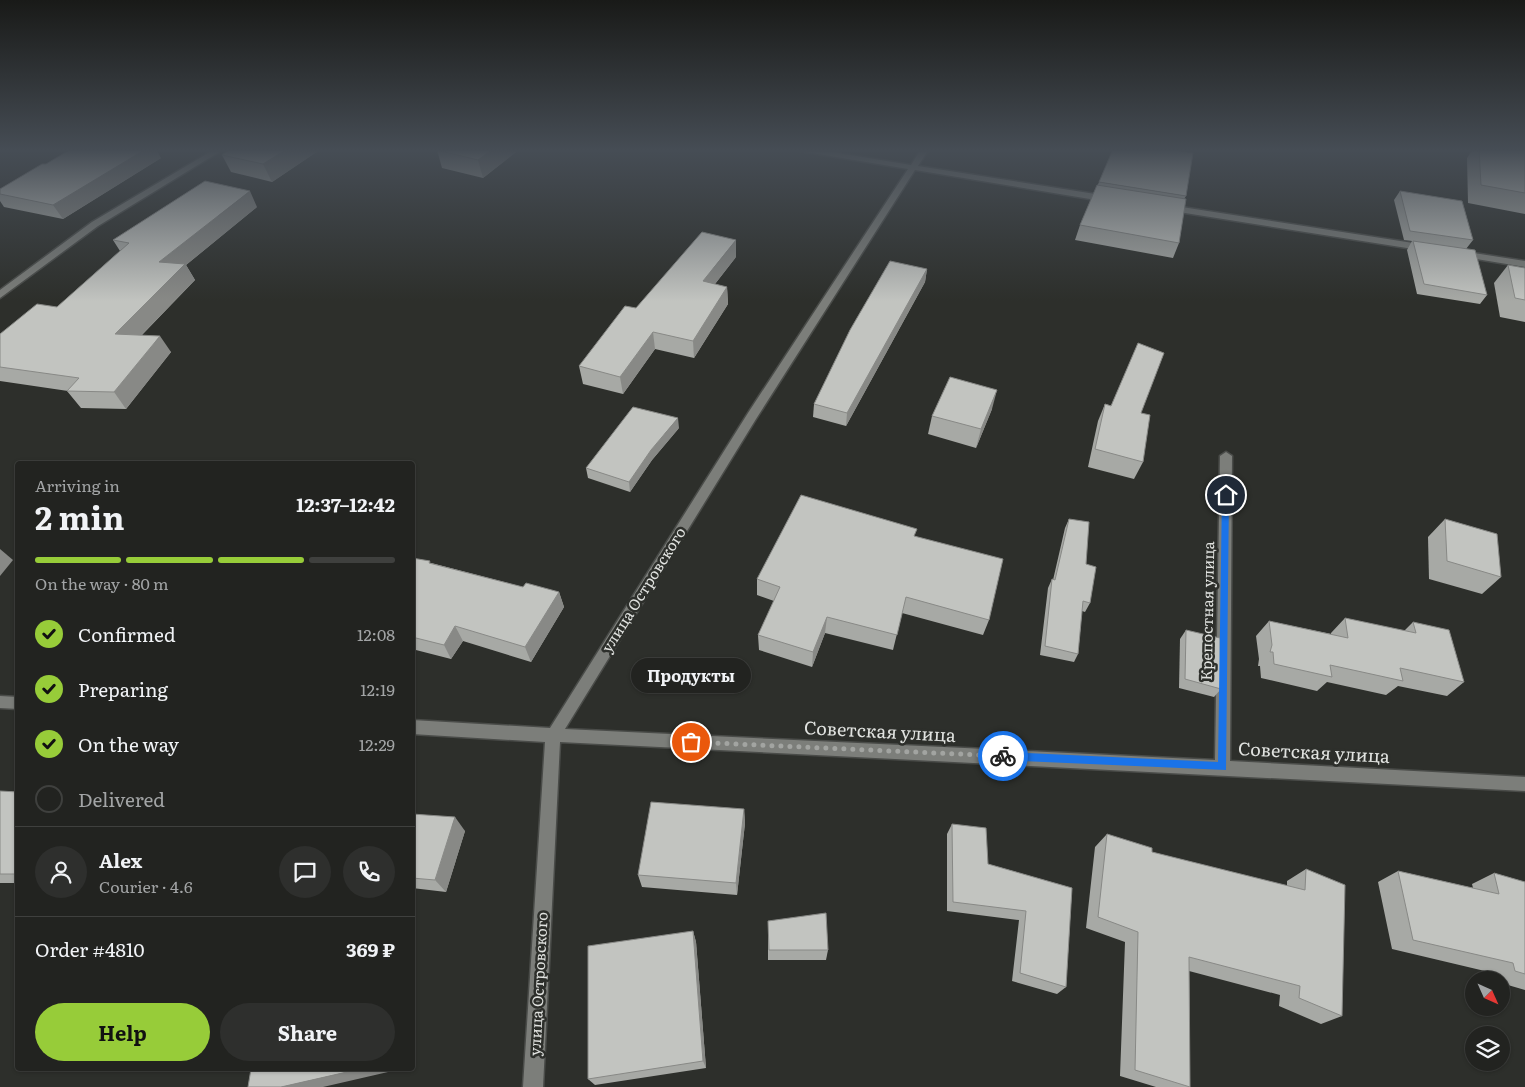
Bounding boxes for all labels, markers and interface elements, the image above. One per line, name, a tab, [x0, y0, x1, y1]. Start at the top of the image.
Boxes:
text: Arriving in	[35, 473, 120, 497]
pin	[1205, 474, 1247, 516]
icon: home	[1212, 481, 1240, 509]
text: 12:37–12:42	[296, 490, 395, 518]
text: 2 min	[35, 492, 124, 540]
street label: улица Островского	[595, 522, 691, 656]
street label: Крепостная улица	[1194, 540, 1219, 681]
text: On the way · 80 m	[35, 571, 169, 595]
icon: check	[35, 620, 63, 648]
text: Confirmed	[78, 620, 176, 648]
text: 12:08	[357, 622, 395, 646]
callout: Продукты	[631, 657, 751, 692]
text: Продукты	[647, 663, 735, 687]
icon: check	[35, 675, 63, 703]
text: Preparing	[78, 675, 168, 703]
text: 12:19	[360, 677, 395, 701]
street label: Советская улица	[804, 713, 957, 748]
pin	[670, 721, 712, 763]
icon: bag	[677, 728, 705, 756]
icon: check	[35, 730, 63, 758]
text: On the way	[78, 730, 179, 758]
courier	[978, 731, 1028, 781]
text: 12:29	[359, 732, 395, 756]
street label: Советская улица	[1238, 734, 1391, 769]
icon: bike	[989, 742, 1017, 770]
text: Delivered	[78, 785, 165, 813]
button: person	[35, 846, 87, 898]
text: Alex	[99, 846, 142, 874]
button: chat	[279, 846, 331, 898]
button: phone	[343, 846, 395, 898]
text: Courier · 4.6	[99, 874, 193, 898]
street label: улица Островского	[522, 911, 553, 1057]
text: Order #4810	[35, 935, 145, 963]
text: 369 ₽	[346, 935, 395, 963]
north arrow	[1465, 971, 1510, 1016]
map controls	[1465, 971, 1510, 1071]
button: Help	[35, 1003, 210, 1061]
button: Share	[220, 1003, 395, 1061]
button: layers	[1465, 1026, 1510, 1071]

